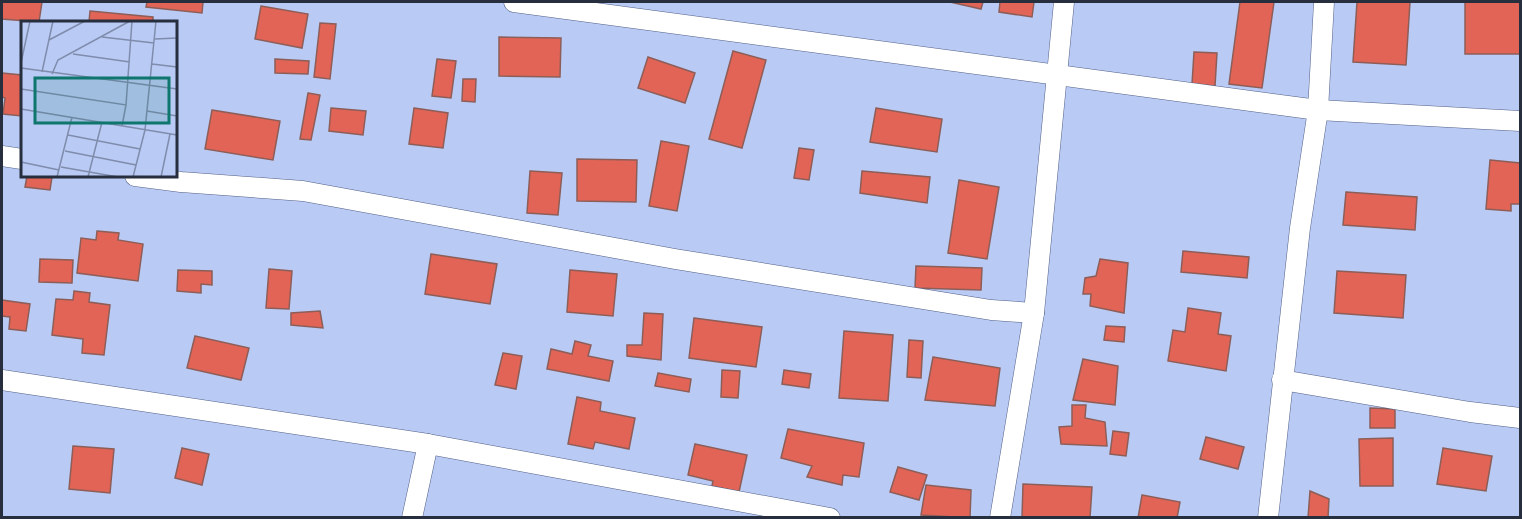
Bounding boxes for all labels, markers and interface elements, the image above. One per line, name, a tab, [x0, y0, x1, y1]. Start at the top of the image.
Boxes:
inset map	[21, 21, 177, 177]

